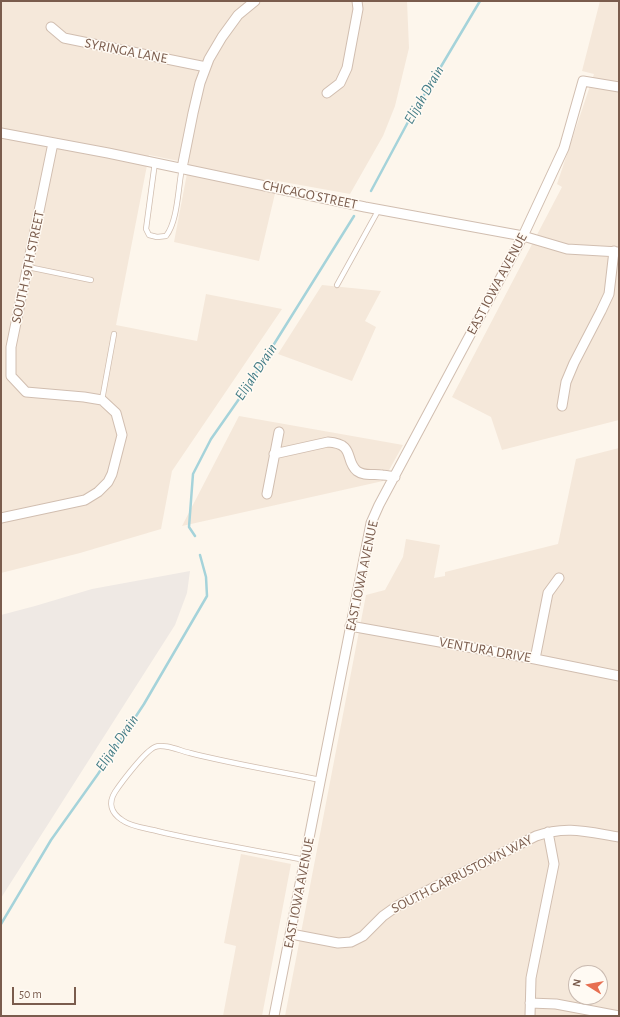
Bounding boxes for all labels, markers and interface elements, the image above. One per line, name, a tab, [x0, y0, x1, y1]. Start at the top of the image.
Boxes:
street label: SYRINGA LANE	[83, 35, 169, 67]
water label: Elijah Drain	[400, 63, 448, 127]
street label: CHICAGO STREET	[261, 177, 359, 213]
street label: SOUTH 19TH STREET	[8, 209, 48, 325]
street label: EAST IOWA AVENUE	[463, 230, 531, 338]
water label: Elijah Drain	[231, 340, 281, 404]
street label: EAST IOWA AVENUE	[342, 519, 382, 633]
street label: VENTURA DRIVE	[438, 634, 532, 666]
water label: Elijah Drain	[92, 711, 142, 775]
street label: SOUTH GARRUSTOWN WAY	[389, 831, 535, 917]
street label: EAST IOWA AVENUE	[280, 836, 318, 950]
north arrow	[568, 965, 608, 1005]
text: N	[571, 978, 583, 988]
scale bar	[14, 979, 78, 1005]
text: 50 m	[19, 988, 42, 1000]

